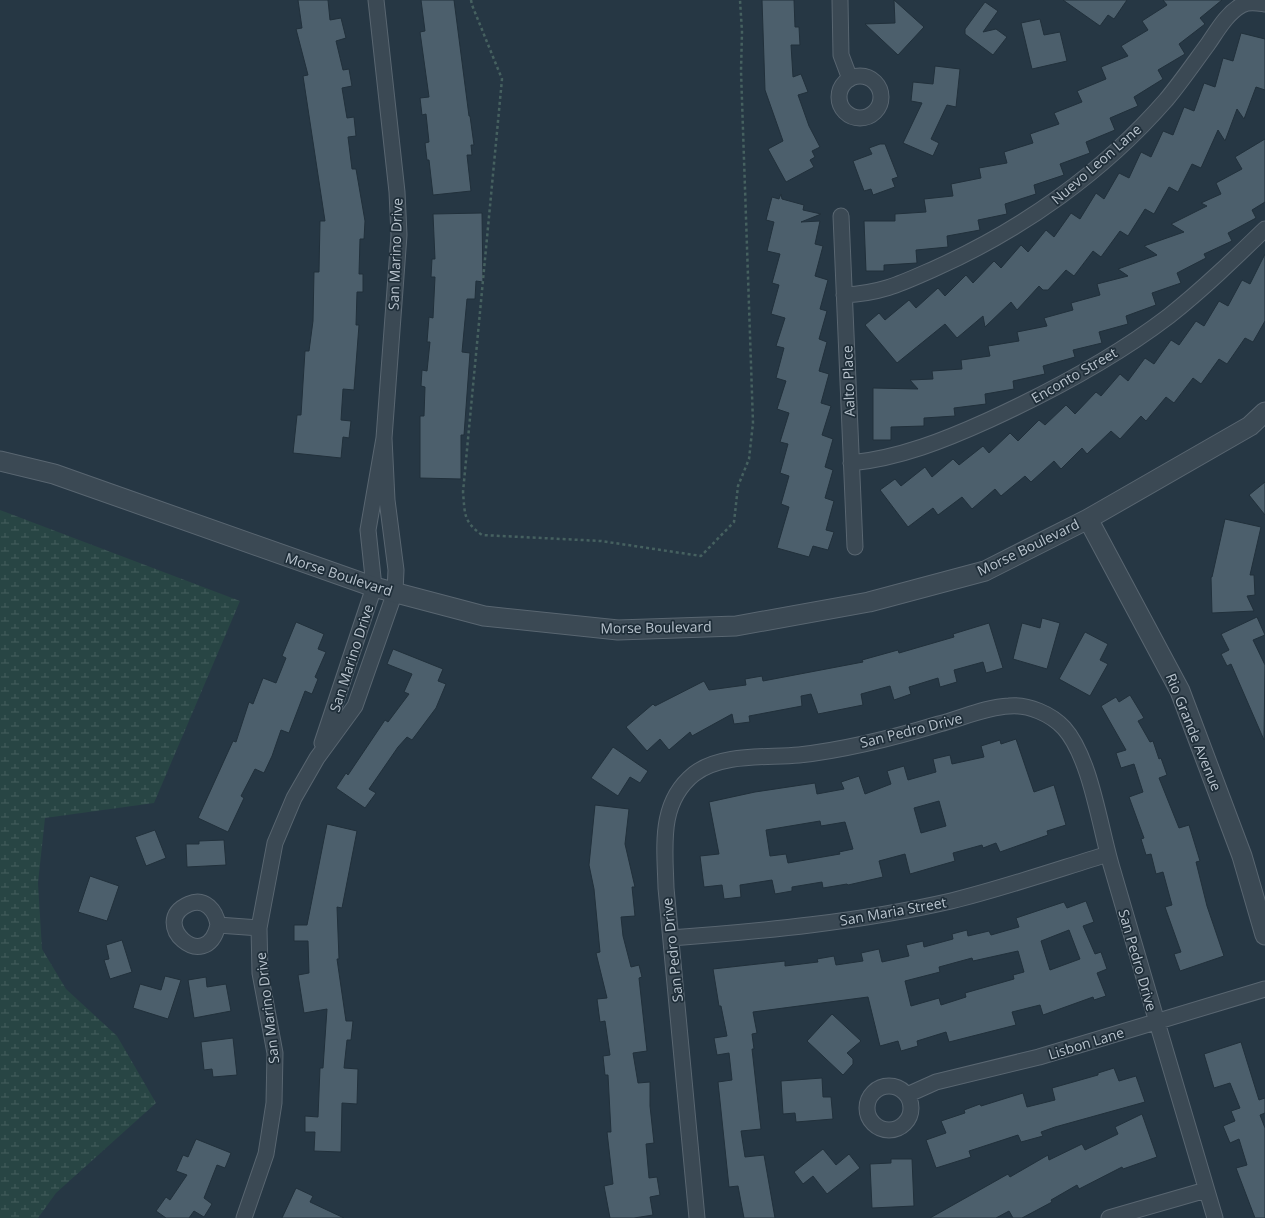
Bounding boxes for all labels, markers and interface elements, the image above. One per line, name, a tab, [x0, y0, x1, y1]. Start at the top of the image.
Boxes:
street label: Nuevo Leon Lane	[1047, 120, 1145, 208]
street label: San Marino Drive	[384, 197, 406, 310]
street label: Enconto Street	[1028, 343, 1120, 407]
street label: Aalto Place	[837, 345, 859, 417]
street label: Morse Boulevard	[974, 514, 1082, 580]
street label: Morse Boulevard	[283, 548, 395, 600]
street label: San Marino Drive	[325, 602, 377, 714]
street label: Morse Boulevard	[600, 617, 712, 637]
street label: Rio Grande Avenue	[1162, 670, 1226, 794]
street label: San Pedro Drive	[858, 708, 964, 752]
street label: San Maria Street	[838, 892, 948, 930]
street label: San Pedro Drive	[657, 897, 687, 1003]
street label: San Pedro Drive	[1114, 907, 1162, 1013]
street label: San Marino Drive	[251, 951, 283, 1065]
street label: Lisbon Lane	[1046, 1022, 1126, 1064]

